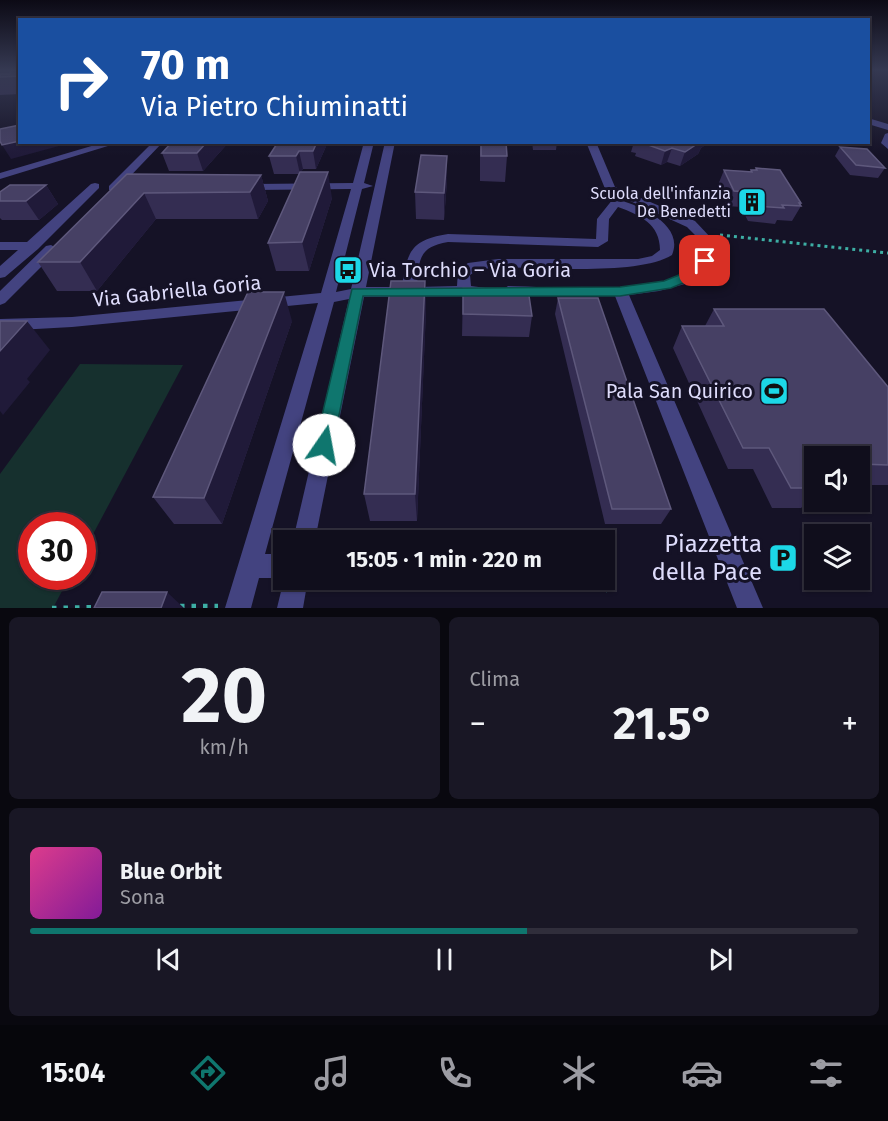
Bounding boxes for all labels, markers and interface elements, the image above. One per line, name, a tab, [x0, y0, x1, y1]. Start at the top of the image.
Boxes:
text: 70 m	[141, 40, 230, 90]
icon: right	[42, 42, 120, 120]
text: Via Pietro Chiuminatti	[141, 91, 408, 123]
place label: Scuola dell'infanzia De Benedetti	[590, 184, 731, 221]
building icon: Scuola dell'infanzia De Benedetti	[736, 186, 768, 218]
pin	[679, 235, 730, 286]
icon: arrive	[688, 244, 721, 277]
bus stop icon: Via Torchio – Via Goria	[332, 254, 364, 286]
place label: Via Torchio – Via Goria	[369, 258, 571, 282]
street label: Via Gabriella Goria	[92, 270, 262, 312]
sports icon: Pala San Quirico	[758, 375, 790, 407]
place label: Pala San Quirico	[606, 379, 753, 403]
position arrow	[292, 413, 356, 477]
map controls	[804, 446, 870, 590]
button: sound	[804, 446, 870, 512]
speed limit sign: 30	[18, 512, 96, 590]
button: layers	[804, 524, 870, 590]
place label: Piazzetta della Pace	[651, 530, 762, 586]
parking icon: Piazzetta della Pace	[767, 542, 799, 574]
text: 15:05 · 1 min · 220 m	[346, 546, 542, 573]
text: 20	[181, 649, 267, 743]
text: Clima	[470, 667, 520, 691]
text: 21.5°	[613, 697, 715, 751]
text: −	[470, 704, 486, 744]
text: +	[842, 704, 858, 744]
text: km/h	[200, 735, 249, 759]
text: Blue Orbit	[120, 858, 222, 885]
text: Sona	[120, 885, 165, 909]
icon: previous	[152, 943, 185, 976]
icon: pause	[428, 943, 461, 976]
icon: next	[704, 943, 737, 976]
icon: directions	[187, 1052, 229, 1094]
icon: music	[311, 1052, 353, 1094]
icon: phone	[434, 1052, 476, 1094]
icon: climate	[558, 1052, 600, 1094]
icon: car	[681, 1052, 723, 1094]
icon: filters	[805, 1052, 847, 1094]
text: 15:04	[41, 1057, 105, 1089]

